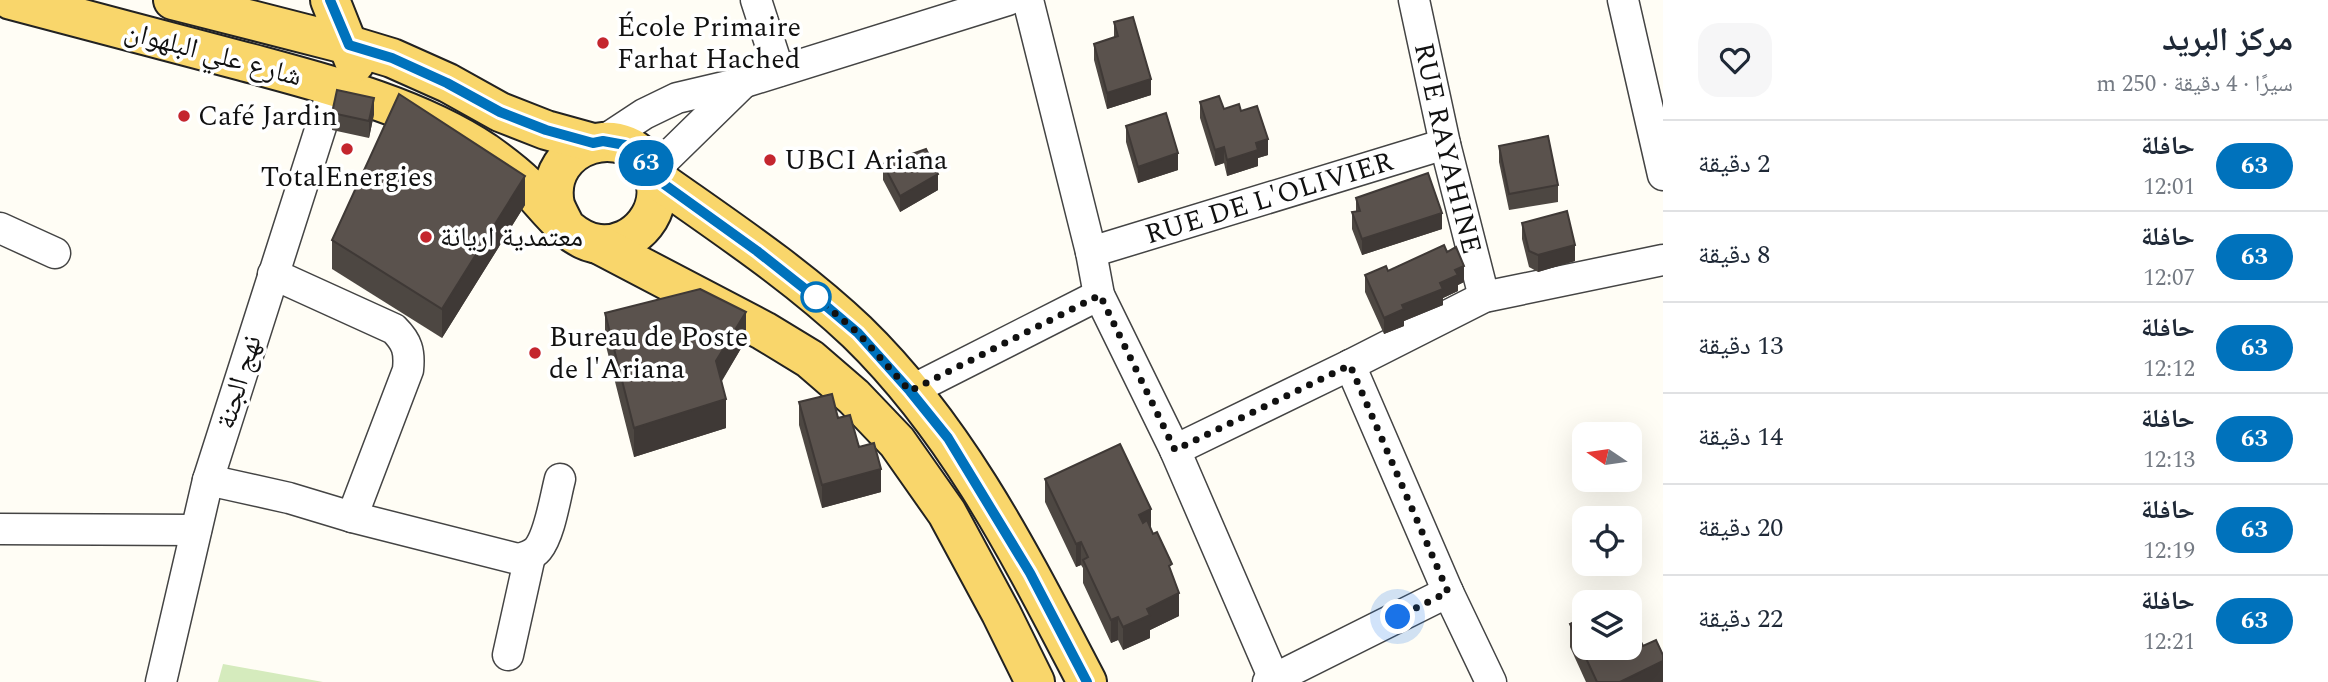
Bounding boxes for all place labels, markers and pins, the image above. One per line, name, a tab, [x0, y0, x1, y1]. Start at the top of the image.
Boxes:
place label: École Primaire Farhat Hached	[617, 6, 801, 81]
marker: École Primaire Farhat Hached	[595, 35, 611, 51]
place label: Café Jardin	[198, 95, 337, 138]
marker: Café Jardin	[176, 108, 192, 124]
place label: UBCI Ariana	[784, 139, 948, 182]
marker: TotalEnergies	[339, 141, 355, 157]
marker: UBCI Ariana	[762, 152, 778, 168]
place label: TotalEnergies	[260, 156, 434, 199]
place label: معتمدية اريانة	[440, 216, 583, 259]
marker: معتمدية اريانة	[418, 229, 434, 245]
unlabelled marker	[801, 282, 831, 312]
place label: Bureau de Poste de l'Ariana	[549, 316, 748, 391]
marker: Bureau de Poste de l'Ariana	[527, 345, 543, 361]

